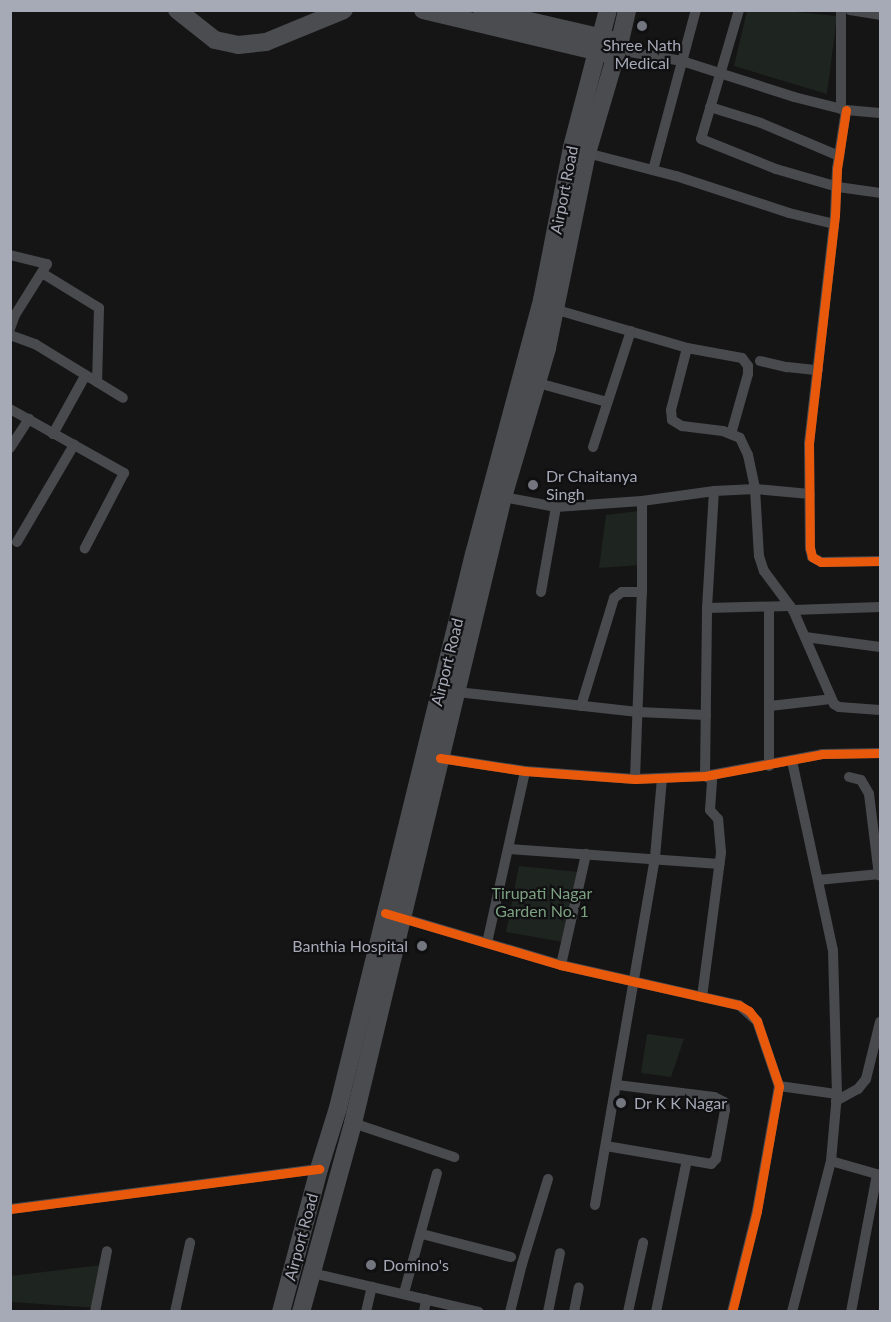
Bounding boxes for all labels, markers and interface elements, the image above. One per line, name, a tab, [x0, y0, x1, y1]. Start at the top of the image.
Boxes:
marker: Shree Nath Medical	[635, 19, 649, 33]
place label: Shree Nath Medical	[603, 35, 681, 73]
street label: Airport Road	[546, 144, 582, 236]
place label: Dr Chaitanya Singh	[546, 466, 638, 504]
marker: Dr Chaitanya Singh	[524, 476, 542, 494]
street label: Airport Road	[427, 616, 467, 708]
park label: Tirupati Nagar Garden No. 1	[492, 883, 592, 921]
place label: Banthia Hospital	[292, 936, 408, 956]
marker: Banthia Hospital	[413, 937, 431, 955]
place label: Dr K K Nagar	[634, 1093, 727, 1113]
marker: Dr K K Nagar	[612, 1094, 630, 1112]
street label: Airport Road	[280, 1191, 322, 1283]
place label: Domino's	[383, 1255, 449, 1275]
marker: Domino's	[364, 1258, 378, 1272]

